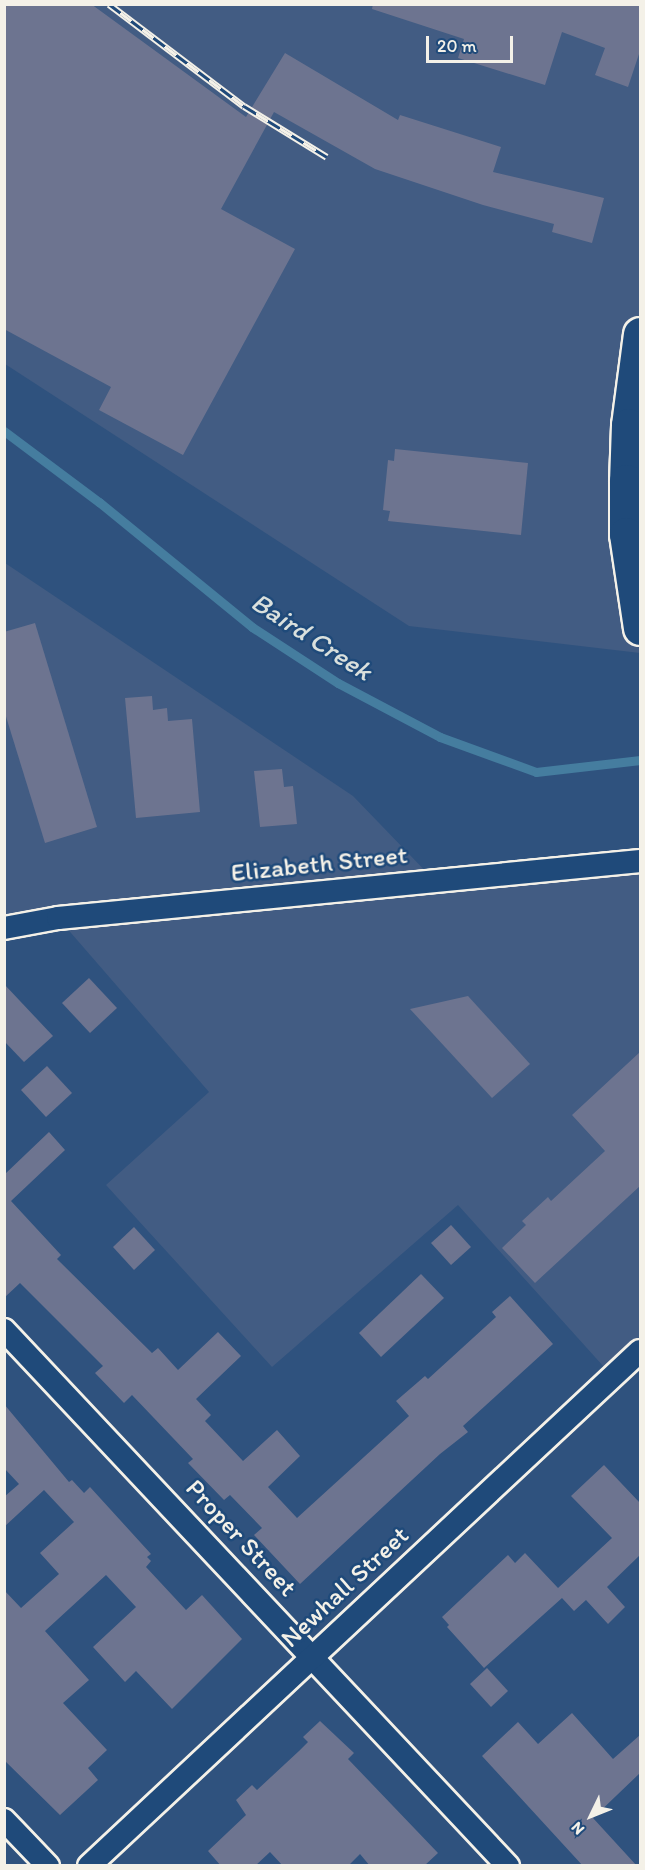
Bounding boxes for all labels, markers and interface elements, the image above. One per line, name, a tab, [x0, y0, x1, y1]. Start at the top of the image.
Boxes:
scale bar	[429, 24, 516, 62]
text: 20 m	[437, 35, 477, 57]
water label: Baird Creek	[246, 585, 378, 687]
street label: Elizabeth Street	[229, 839, 409, 889]
street label: Proper Street	[179, 1473, 303, 1603]
street label: Newhall Street	[275, 1520, 415, 1654]
north arrow	[561, 1786, 621, 1846]
text: N	[567, 1818, 588, 1839]

